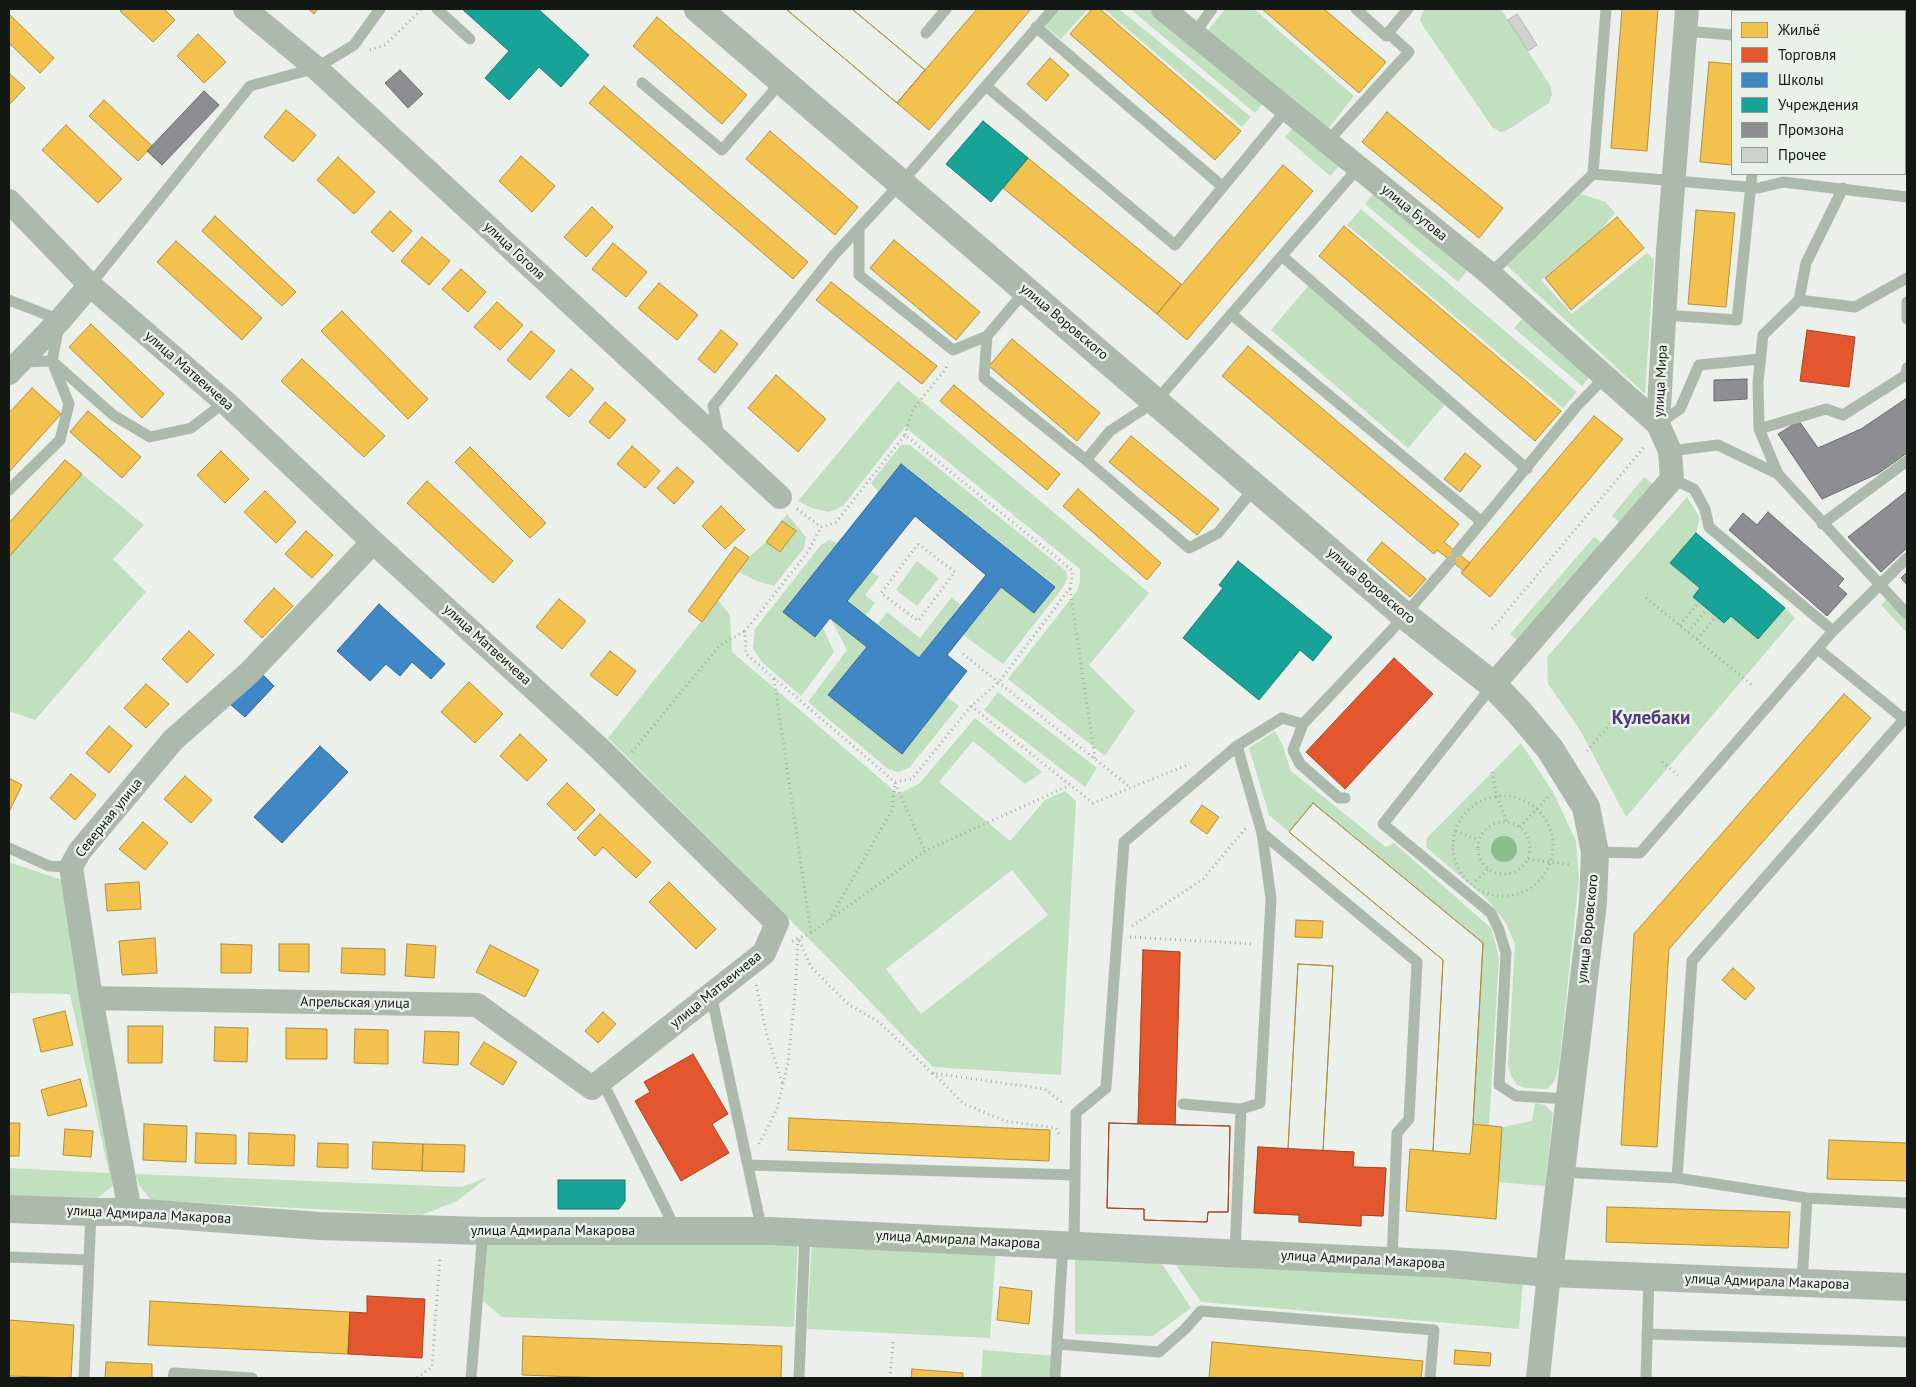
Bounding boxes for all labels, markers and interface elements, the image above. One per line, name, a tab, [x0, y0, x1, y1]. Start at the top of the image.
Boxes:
legend	[1731, 10, 1906, 175]
text: Жильё	[1778, 20, 1820, 39]
text: Торговля	[1778, 45, 1836, 64]
text: Школы	[1778, 70, 1824, 89]
text: Учреждения	[1778, 95, 1858, 114]
text: Промзона	[1778, 120, 1844, 139]
text: Прочее	[1778, 145, 1826, 164]
street label: улица Бутова	[1377, 181, 1451, 245]
street label: улица Гоголя	[480, 218, 548, 284]
street label: улица Воровского	[1017, 280, 1111, 364]
street label: улица Матвеичева	[141, 328, 237, 414]
street label: улица Мира	[1651, 344, 1671, 418]
street label: улица Воровского	[1324, 544, 1418, 628]
street label: улица Матвеичева	[440, 601, 534, 689]
district label: Кулебаки	[1612, 708, 1690, 730]
street label: Северная улица	[72, 775, 146, 861]
street label: улица Воровского	[1574, 873, 1602, 985]
street label: улица Матвеичева	[667, 948, 765, 1032]
street label: Апрельская улица	[300, 994, 410, 1012]
street label: улица Адмирала Макарова	[66, 1202, 232, 1228]
street label: улица Адмирала Макарова	[471, 1223, 635, 1239]
street label: улица Адмирала Макарова	[875, 1227, 1041, 1253]
street label: улица Адмирала Макарова	[1280, 1247, 1446, 1273]
street label: улица Адмирала Макарова	[1684, 1271, 1850, 1293]

